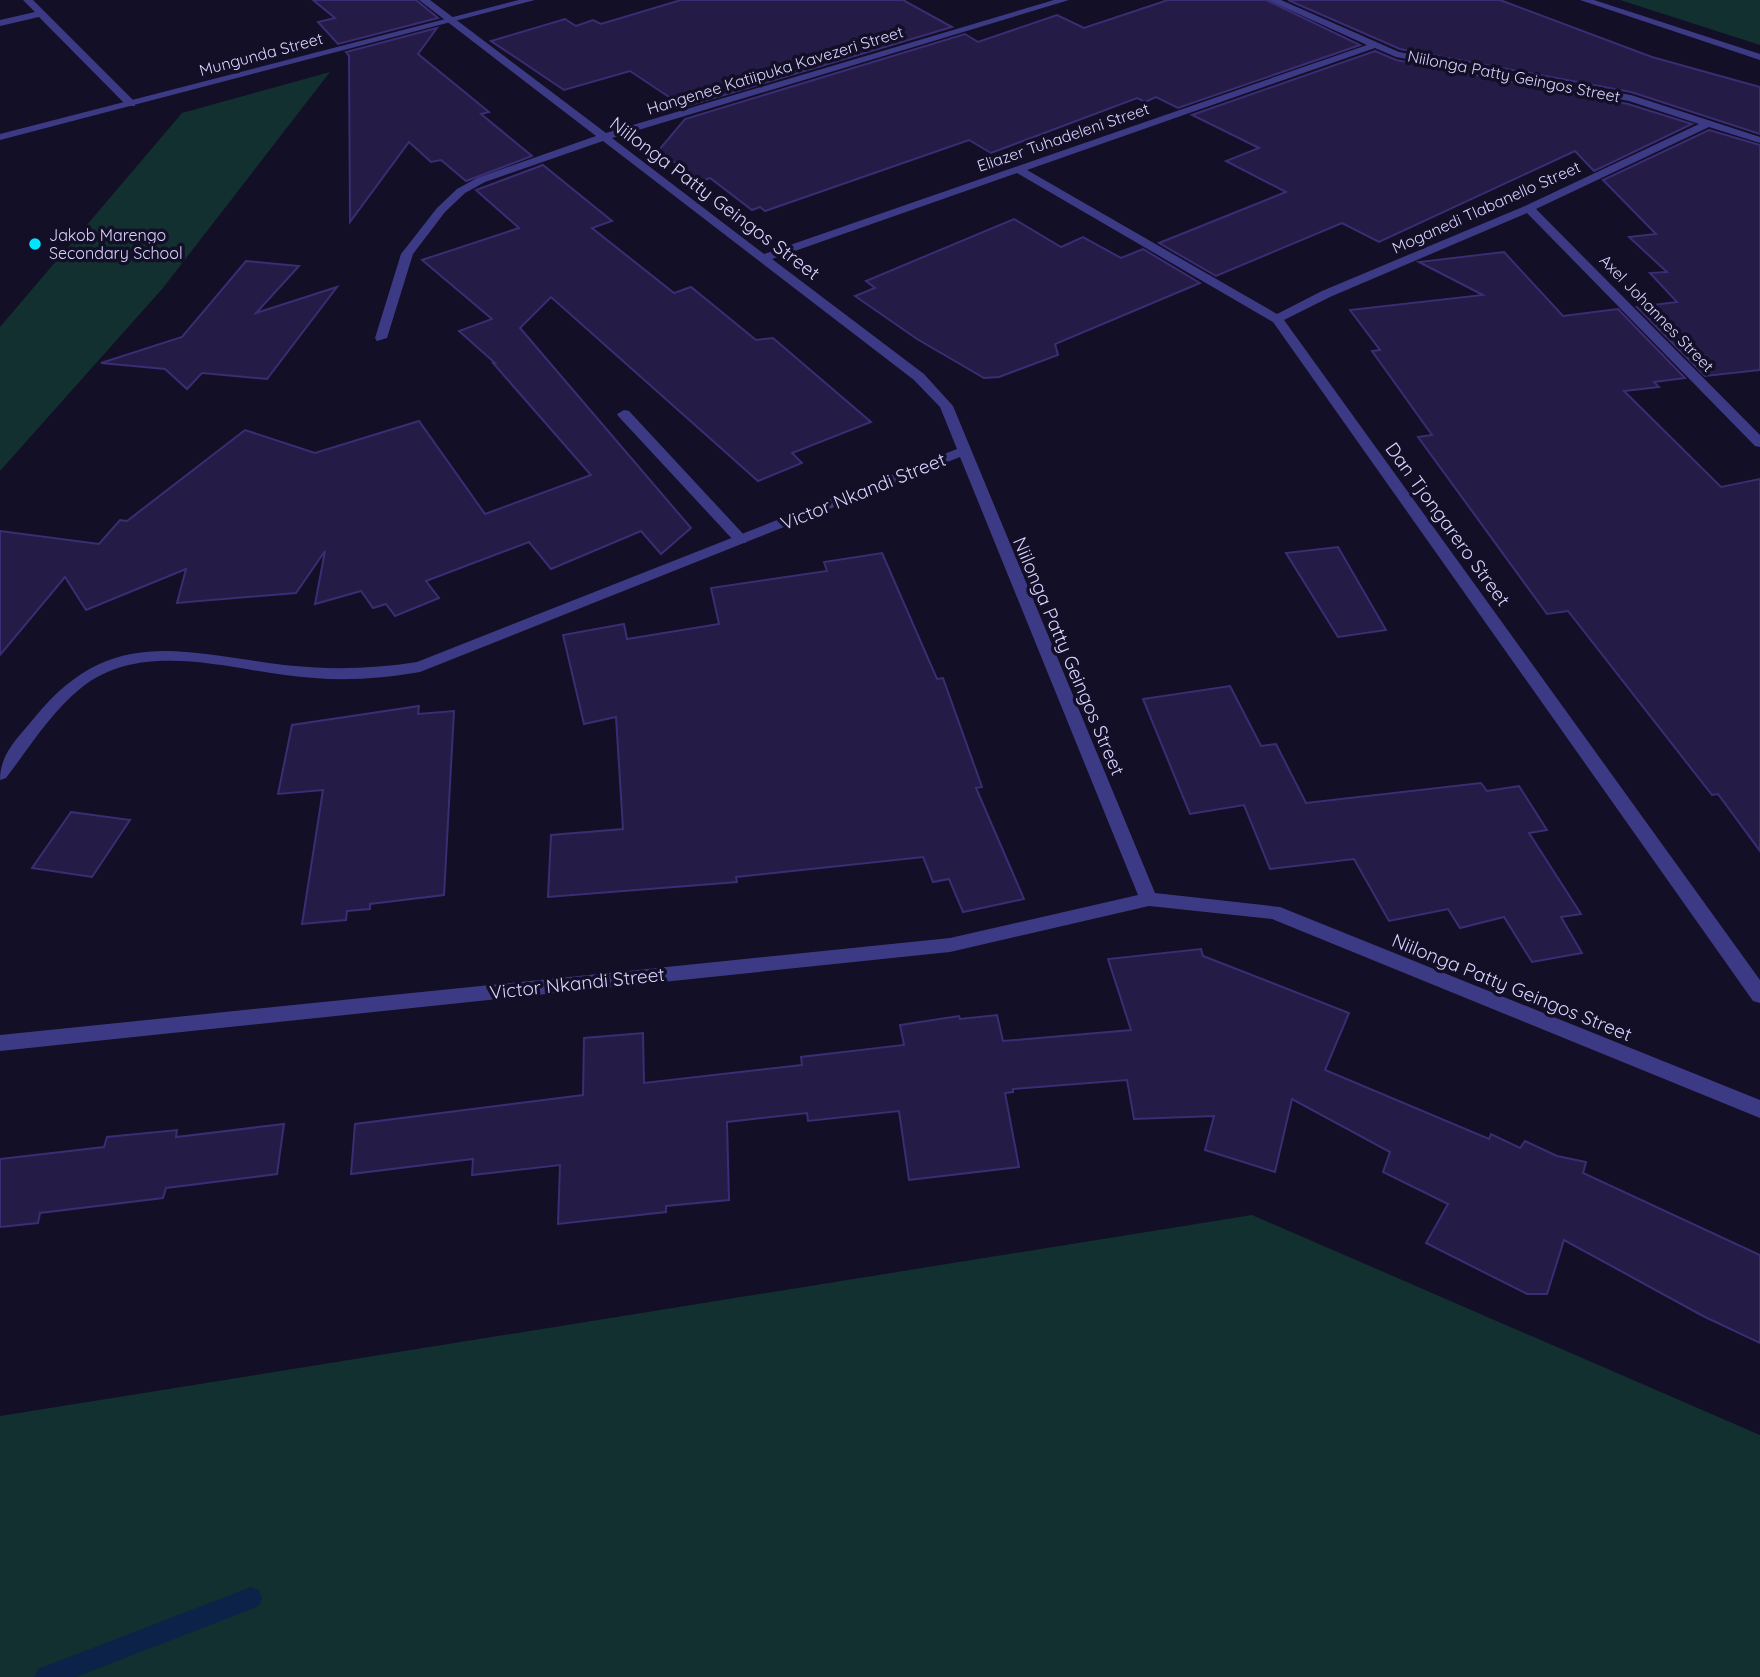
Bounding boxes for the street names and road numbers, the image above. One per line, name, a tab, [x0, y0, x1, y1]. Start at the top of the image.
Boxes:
street label: Hangenee Katiipuka Kavezeri Street	[644, 21, 906, 119]
street label: Mungunda Street	[197, 28, 325, 80]
street label: Niilonga Patty Geingos Street	[1406, 46, 1622, 106]
street label: Eliazer Tuhadeleni Street	[974, 98, 1152, 176]
street label: Niilonga Patty Geingos Street	[605, 111, 825, 285]
street label: Moganedi Tlabanello Street	[1389, 156, 1583, 258]
street label: Axel Johannes Street	[1596, 250, 1718, 376]
street label: Dan Tjongarero Street	[1380, 437, 1516, 611]
street label: Victor Nkandi Street	[777, 447, 949, 535]
street label: Niilonga Patty Geingos Street	[1008, 533, 1130, 779]
street label: Niilonga Patty Geingos Street	[1389, 928, 1635, 1046]
street label: Victor Nkandi Street	[488, 962, 666, 1004]

